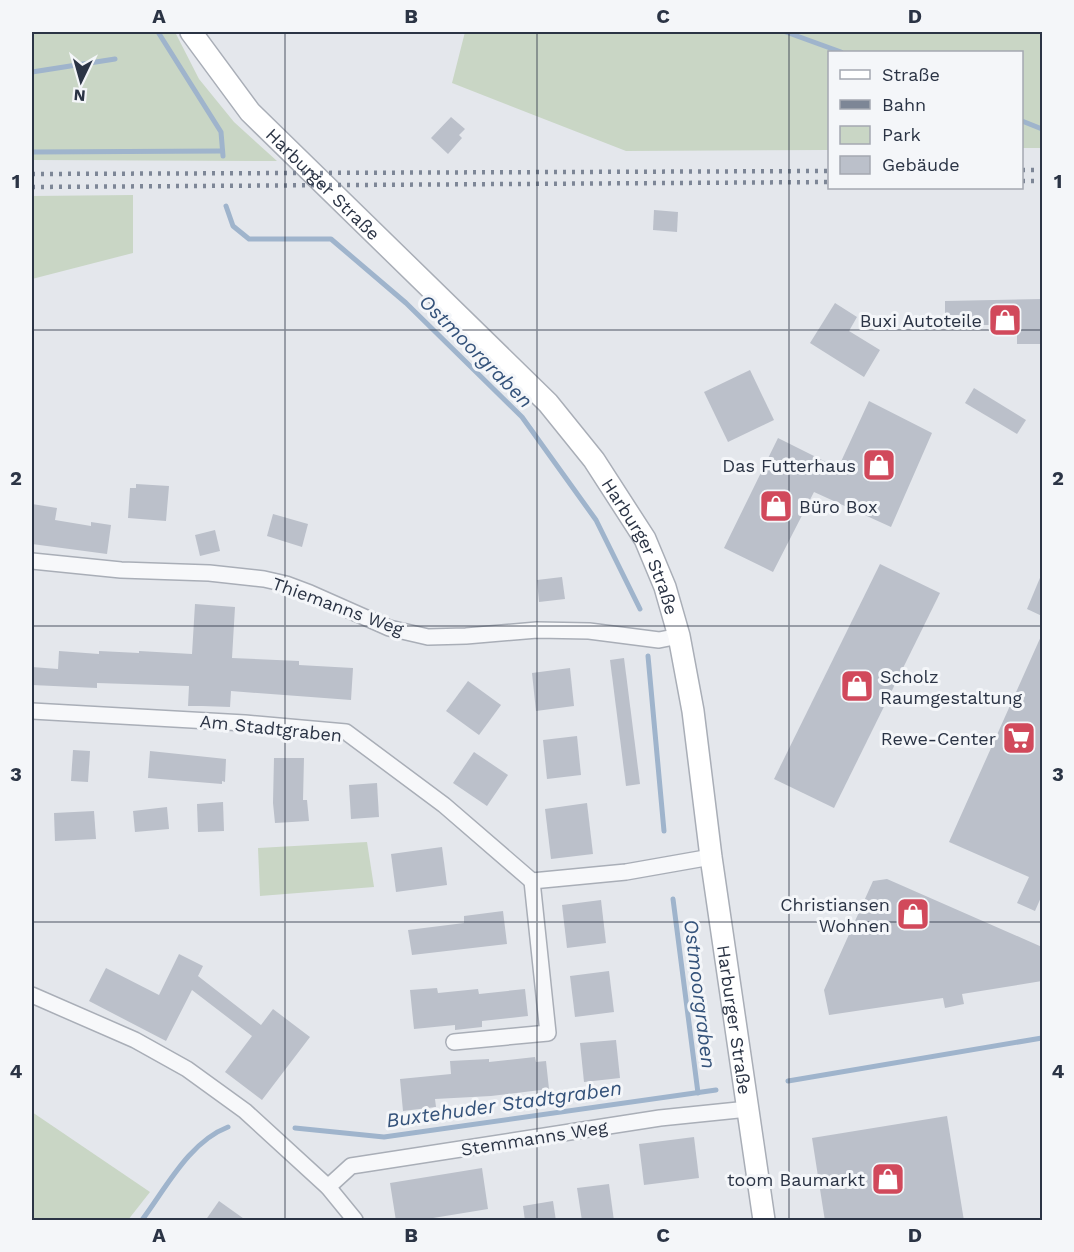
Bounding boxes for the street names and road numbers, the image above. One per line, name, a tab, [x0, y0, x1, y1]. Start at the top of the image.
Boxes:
street label: Harburger Straße	[262, 123, 385, 244]
street label: Harburger Straße	[598, 474, 683, 617]
street label: Thiemanns Weg	[269, 572, 407, 640]
street label: Am Stadtgraben	[199, 710, 343, 746]
street label: Harburger Straße	[713, 944, 756, 1096]
street label: Stemmanns Weg	[459, 1116, 609, 1160]

